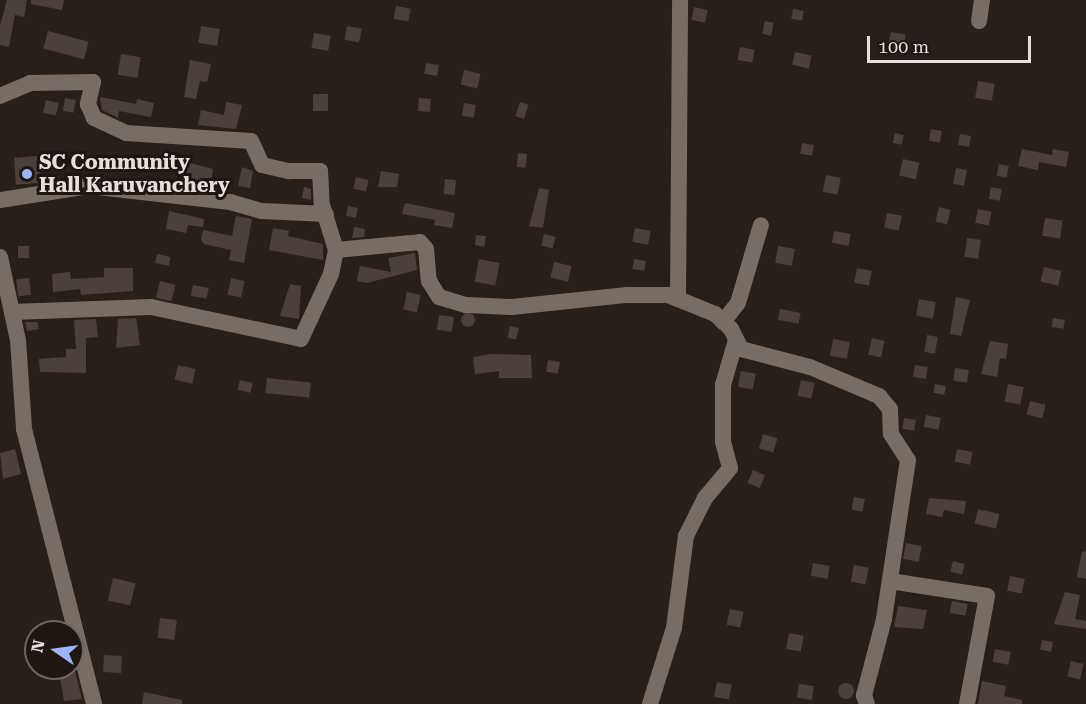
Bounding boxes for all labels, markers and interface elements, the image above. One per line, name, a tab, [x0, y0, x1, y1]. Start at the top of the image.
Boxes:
scale bar	[870, 24, 1034, 62]
text: 100 m	[878, 36, 929, 57]
place label: SC Community Hall Karuvanchery	[39, 150, 230, 197]
marker: SC Community Hall Karuvanchery	[20, 167, 34, 181]
north arrow	[24, 620, 84, 680]
text: N	[27, 638, 49, 654]

